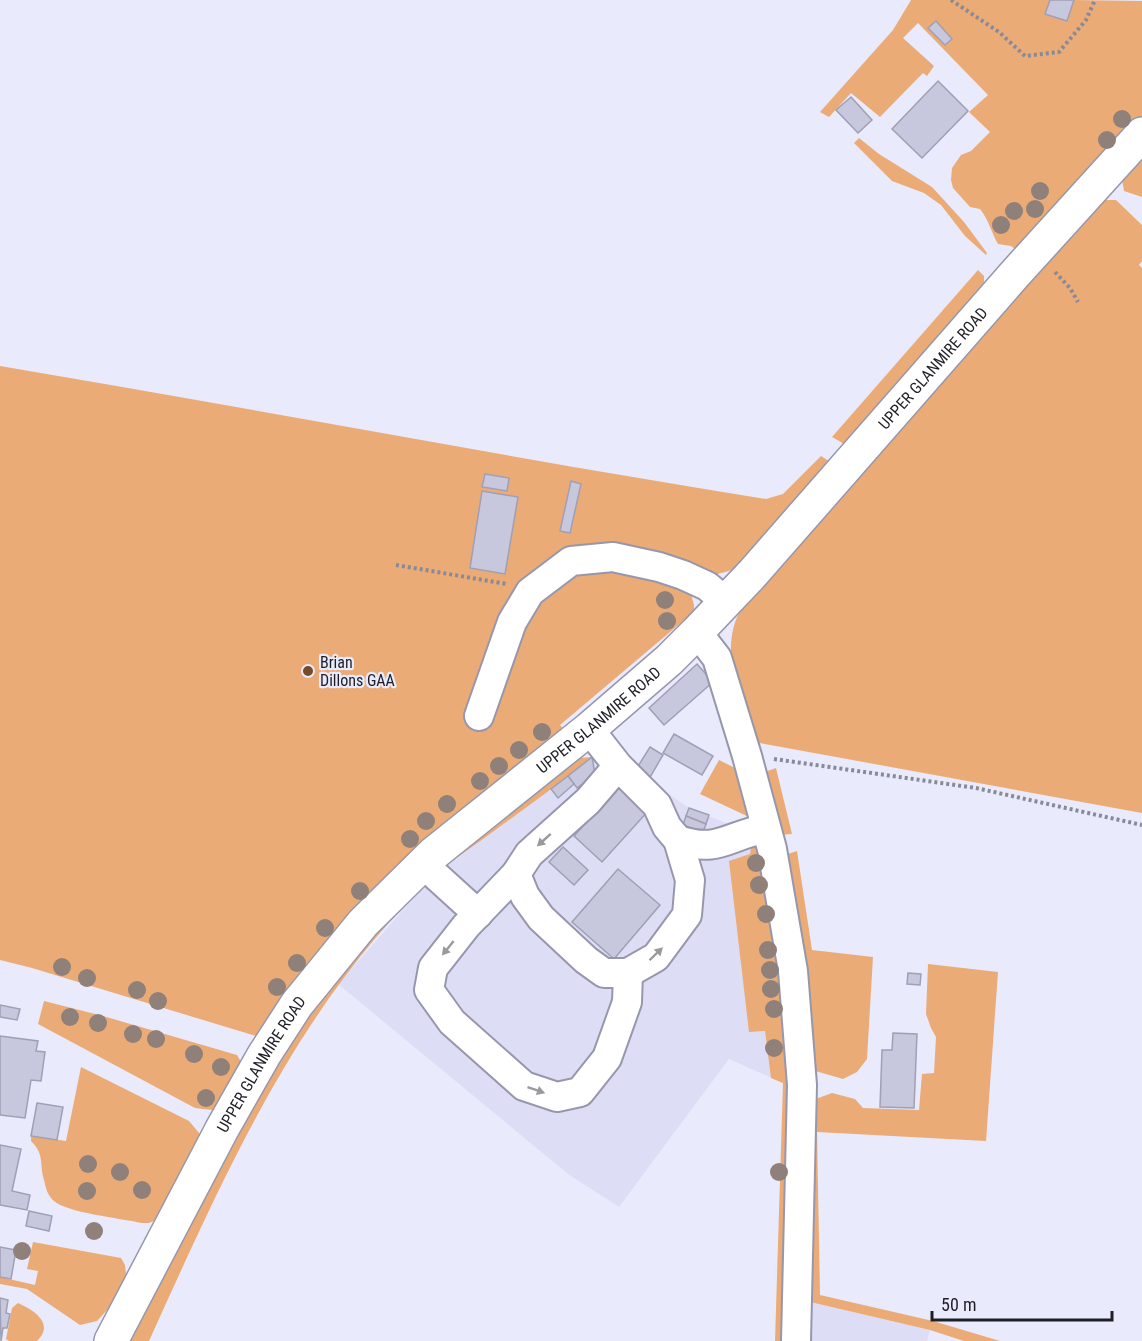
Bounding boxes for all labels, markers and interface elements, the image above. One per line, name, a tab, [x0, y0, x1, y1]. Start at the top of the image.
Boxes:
street label: UPPER GLANMIRE ROAD	[875, 303, 991, 433]
place label: Brian Dillons GAA	[320, 653, 395, 690]
street label: UPPER GLANMIRE ROAD	[533, 663, 665, 777]
marker: Brian Dillons GAA	[301, 664, 315, 678]
one-way arrow	[537, 833, 552, 847]
one-way arrow	[443, 941, 455, 956]
one-way arrow	[649, 947, 663, 962]
street label: UPPER GLANMIRE ROAD	[213, 992, 310, 1136]
one-way arrow	[527, 1085, 545, 1095]
scale bar	[932, 1284, 1112, 1322]
text: 50 m	[941, 1294, 976, 1315]

